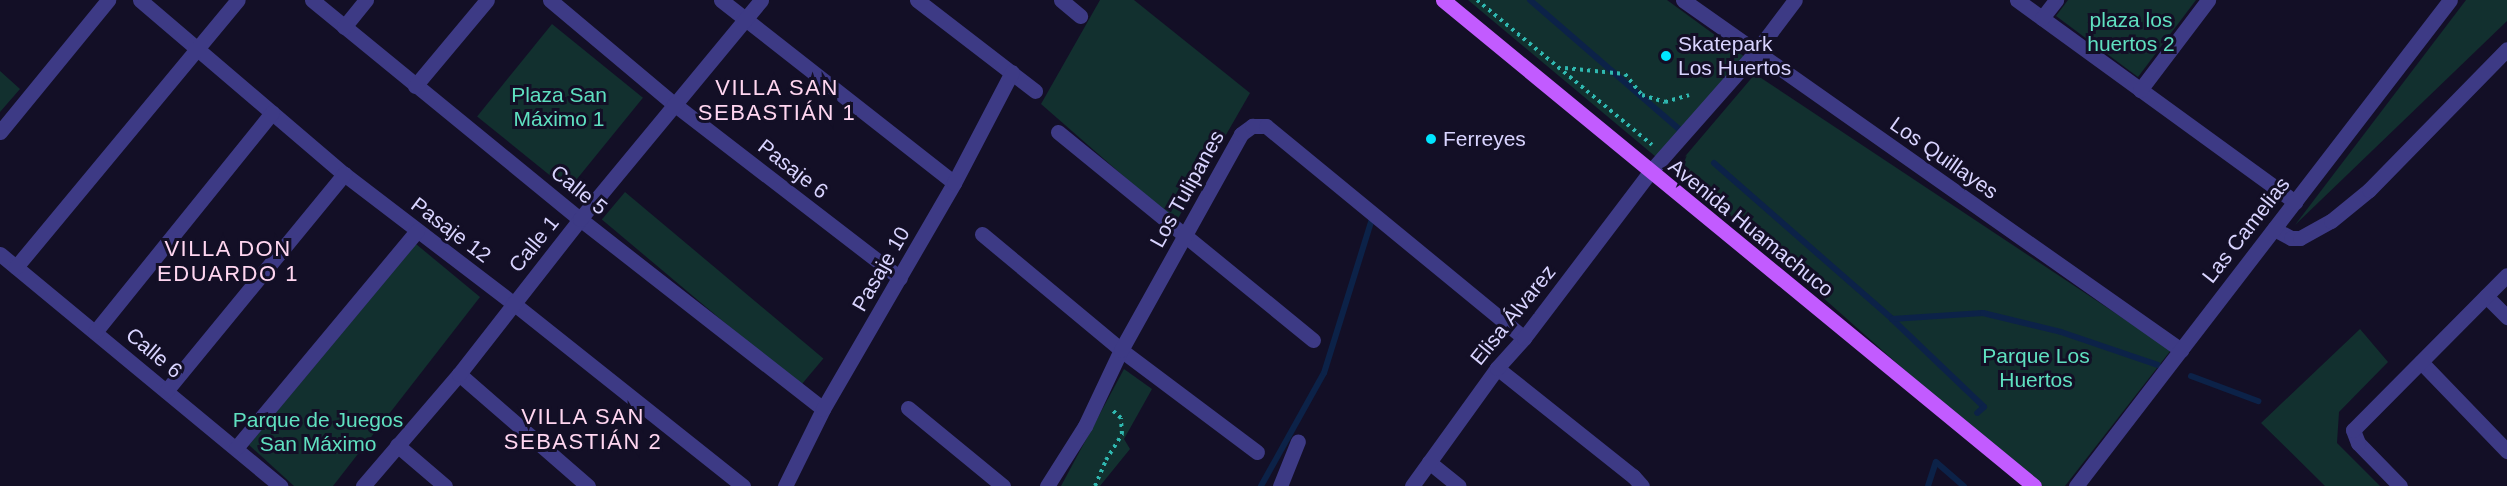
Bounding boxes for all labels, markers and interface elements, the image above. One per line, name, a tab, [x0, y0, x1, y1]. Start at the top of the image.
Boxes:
park label: plaza los huertos 2	[2087, 7, 2175, 57]
place label: Skatepark Los Huertos	[1678, 31, 1791, 81]
marker: Skatepark Los Huertos	[1659, 49, 1673, 63]
district label: VILLA SAN SEBASTIÁN 1	[698, 74, 856, 125]
park label: Plaza San Máximo 1	[511, 82, 607, 132]
street label: Los Quillayes	[1885, 112, 2003, 204]
street label: Los Tulipanes	[1144, 126, 1230, 252]
place label: Ferreyes	[1443, 126, 1526, 152]
marker: Ferreyes	[1424, 132, 1438, 146]
street label: Pasaje 6	[753, 134, 833, 204]
street label: Avenida Huamachuco	[1663, 154, 1839, 302]
street label: Calle 5	[546, 160, 612, 220]
street label: Las Camelias	[2197, 172, 2295, 288]
street label: Pasaje 12	[406, 192, 496, 268]
street label: Calle 1	[504, 211, 564, 277]
street label: Pasaje 10	[847, 222, 915, 316]
district label: VILLA DON EDUARDO 1	[157, 235, 299, 286]
street label: Elisa Álvarez	[1465, 260, 1561, 370]
street label: Calle 6	[121, 322, 187, 384]
park label: Parque Los Huertos	[1982, 343, 2090, 393]
district label: VILLA SAN SEBASTIÁN 2	[504, 403, 662, 454]
park label: Parque de Juegos San Máximo	[233, 407, 403, 457]

